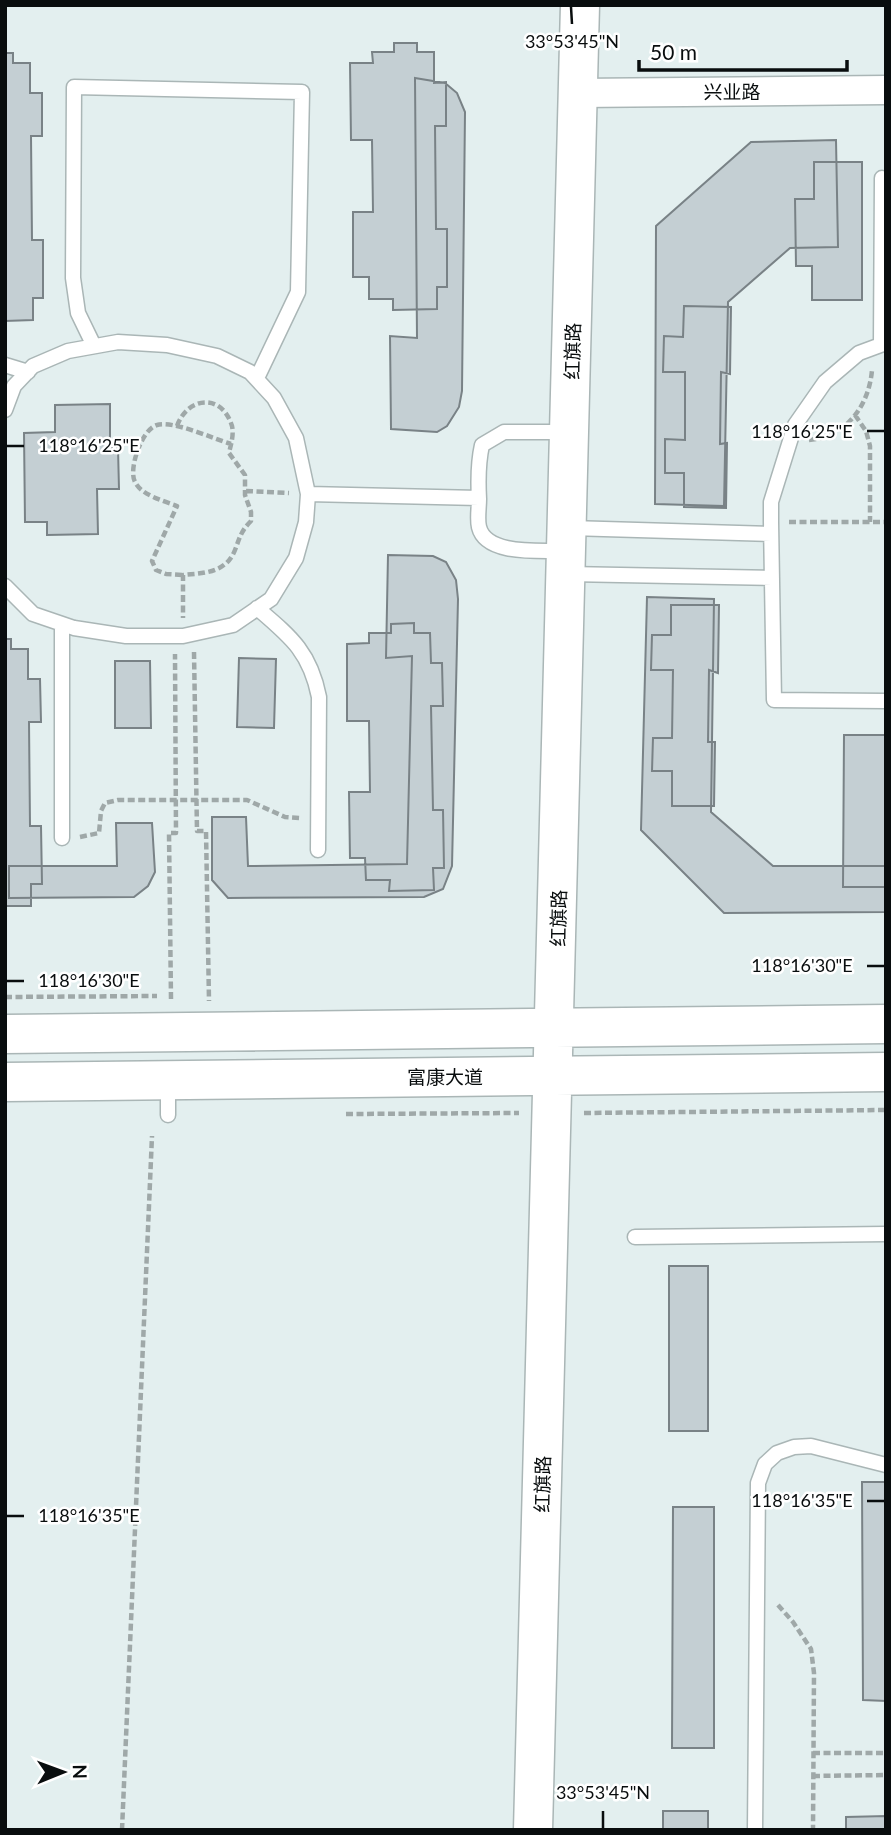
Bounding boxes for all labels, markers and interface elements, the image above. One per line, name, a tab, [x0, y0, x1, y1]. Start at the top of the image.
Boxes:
scale bar	[639, 28, 847, 72]
text: 33°53'45"N	[525, 30, 619, 52]
text: 50 m	[650, 39, 697, 64]
street label: 兴业路	[703, 80, 761, 103]
street label: 红旗路	[560, 322, 584, 380]
text: 118°16'25"E	[751, 420, 853, 442]
text: 118°16'25"E	[38, 434, 140, 456]
street label: 红旗路	[546, 889, 570, 947]
text: 118°16'30"E	[751, 954, 853, 976]
text: 118°16'30"E	[38, 969, 140, 991]
street label: 富康大道	[407, 1065, 483, 1088]
street label: 红旗路	[530, 1455, 554, 1513]
text: 118°16'35"E	[751, 1489, 853, 1511]
text: 118°16'35"E	[38, 1504, 140, 1526]
north arrow	[28, 1737, 98, 1807]
text: N	[69, 1764, 92, 1779]
text: 33°53'45"N	[556, 1781, 650, 1803]

